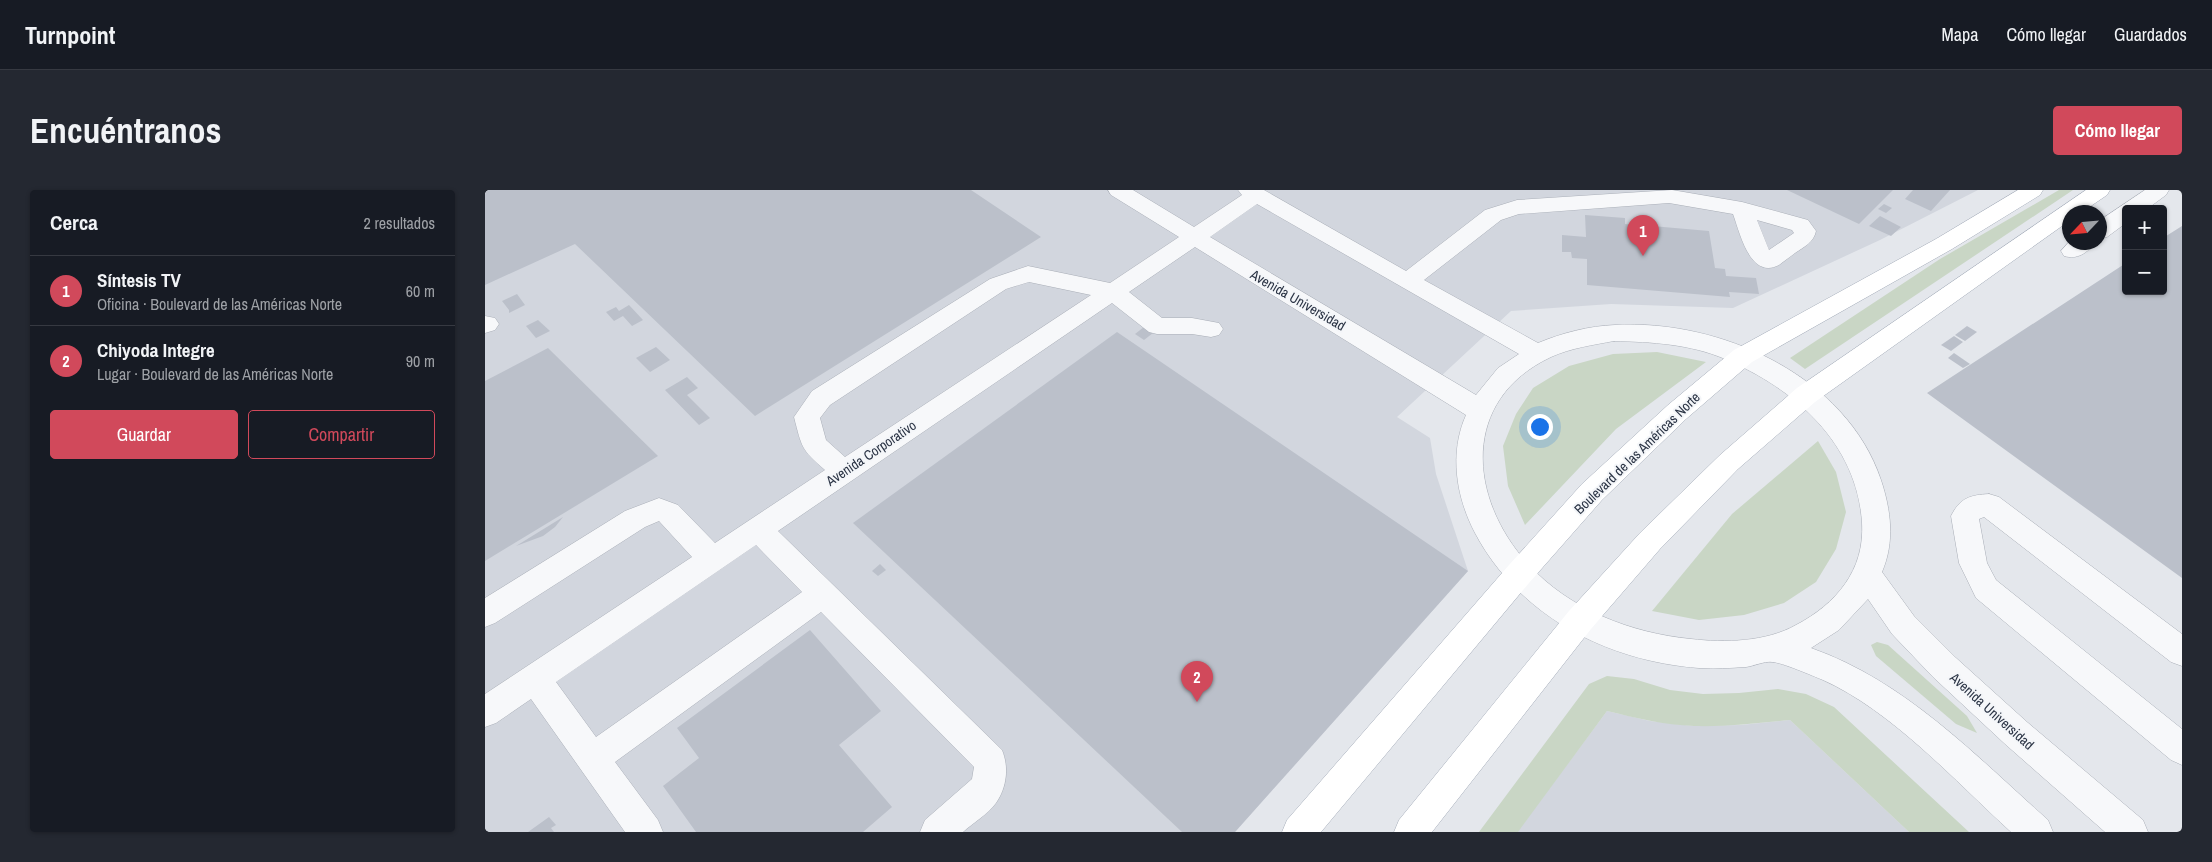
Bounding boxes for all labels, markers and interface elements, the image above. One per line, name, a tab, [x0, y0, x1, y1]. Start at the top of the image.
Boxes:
text: Turnpoint	[25, 19, 115, 51]
text: Mapa	[1941, 22, 1978, 47]
text: Cómo llegar	[2006, 22, 2086, 47]
text: Guardados	[2114, 22, 2187, 47]
button: Cómo llegar	[2053, 106, 2182, 155]
text: Encuéntranos	[30, 107, 221, 154]
north arrow	[2062, 205, 2107, 250]
map controls	[2122, 205, 2167, 295]
button: +	[2122, 205, 2167, 250]
text: Cerca	[50, 208, 98, 237]
text: 2 resultados	[364, 212, 435, 234]
pin: 1	[1627, 215, 1659, 256]
button: −	[2122, 250, 2167, 295]
street label: Avenida Universidad	[1246, 265, 1349, 335]
text: Síntesis TV	[97, 267, 181, 293]
text: 1	[62, 280, 70, 302]
text: 60 m	[406, 280, 435, 302]
text: Oficina · Boulevard de las Américas Norte	[97, 293, 342, 315]
text: Chiyoda Integre	[97, 337, 215, 363]
text: 2	[62, 350, 70, 372]
text: 90 m	[406, 350, 435, 372]
text: Lugar · Boulevard de las Américas Norte	[97, 363, 333, 385]
street label: Boulevard de las Américas Norte	[1570, 388, 1704, 518]
button: Guardar	[50, 410, 238, 459]
button: Compartir	[248, 410, 435, 459]
your location	[1527, 414, 1553, 440]
street label: Avenida Corporativo	[822, 416, 920, 490]
pin: 2	[1181, 661, 1213, 702]
street label: Avenida Universidad	[1945, 668, 2038, 753]

